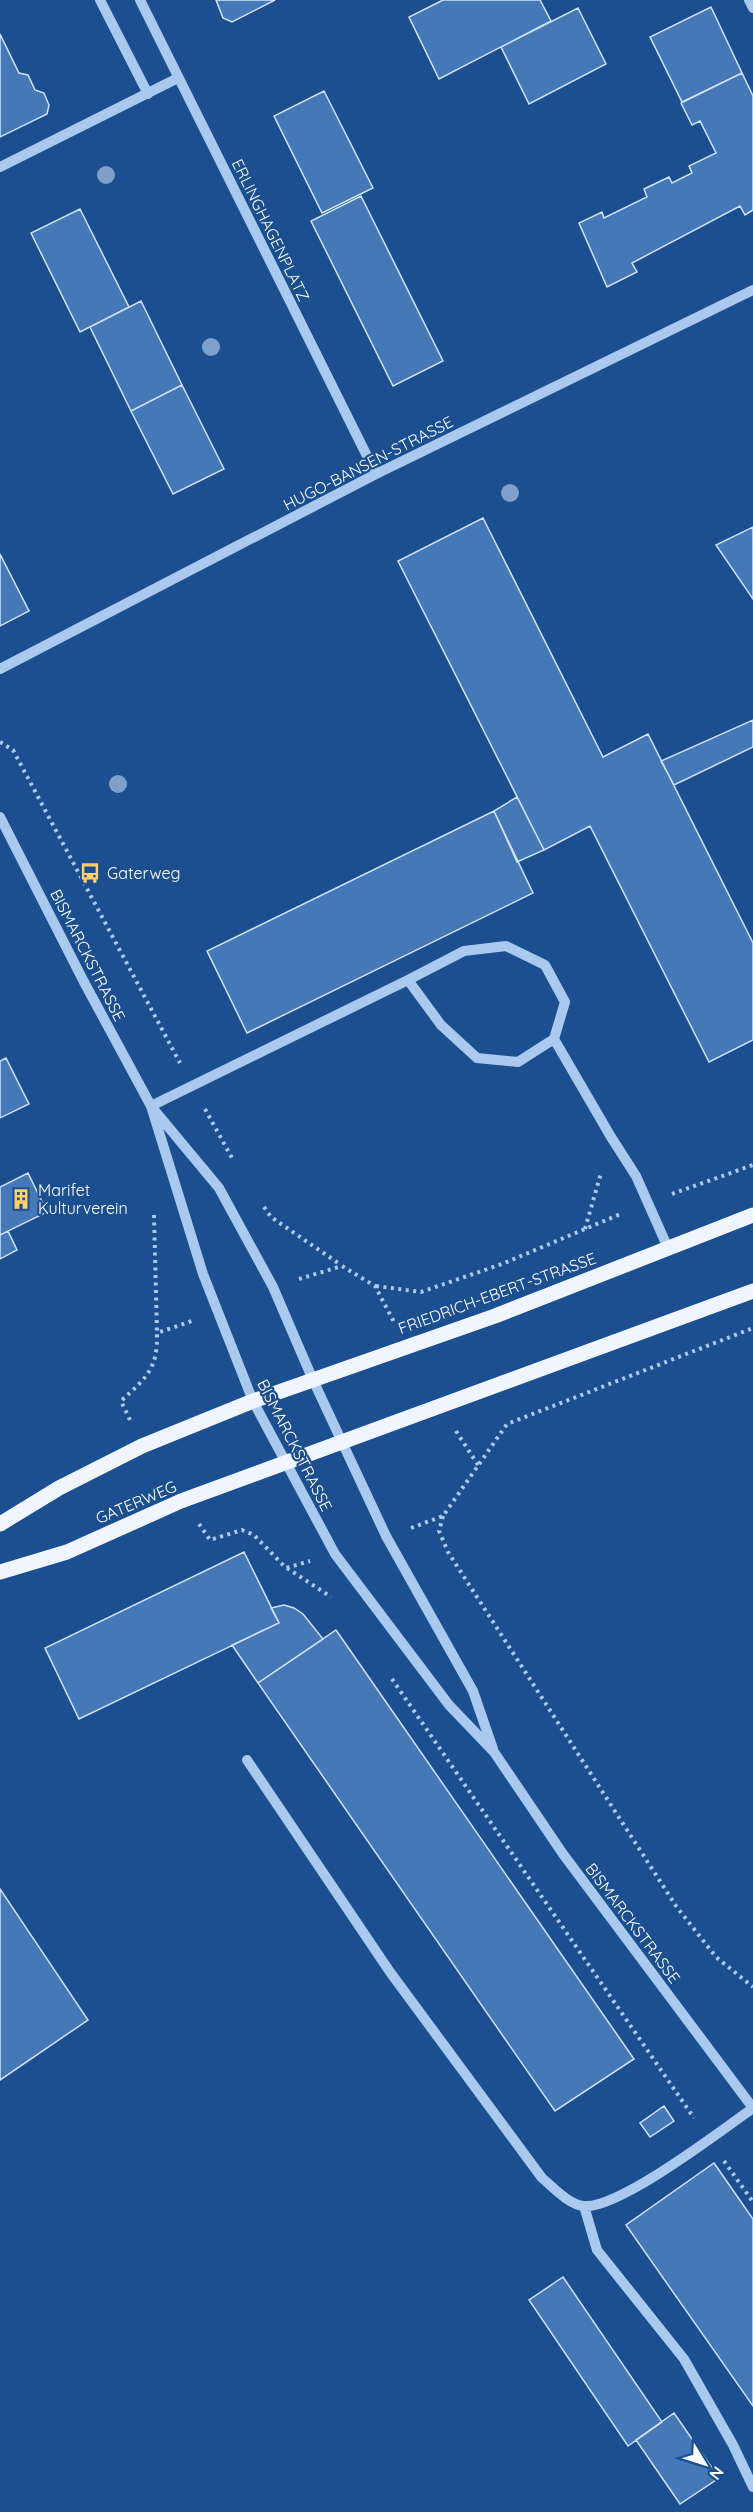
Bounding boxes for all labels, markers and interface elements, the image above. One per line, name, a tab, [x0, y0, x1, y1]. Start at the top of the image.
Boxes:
street label: ERLINGHAGENPLATZ	[228, 155, 314, 305]
street label: HUGO-BANSEN-STRASSE	[280, 411, 456, 515]
bus stop icon: Gaterweg	[78, 861, 102, 885]
place label: Gaterweg	[107, 863, 180, 883]
street label: BISMARCKSTRASSE	[46, 886, 130, 1024]
place label: Marifet Kulturverein	[38, 1180, 128, 1218]
building icon: Marifet Kulturverein	[9, 1187, 33, 1211]
street label: FRIEDRICH-EBERT-STRASSE	[395, 1248, 599, 1338]
street label: BISMARCKSTRASSE	[253, 1376, 337, 1514]
street label: GATERWEG	[93, 1476, 179, 1528]
street label: BISMARCKSTRASSE	[581, 1859, 685, 1987]
north arrow	[675, 2434, 735, 2494]
text: N	[705, 2462, 728, 2484]

